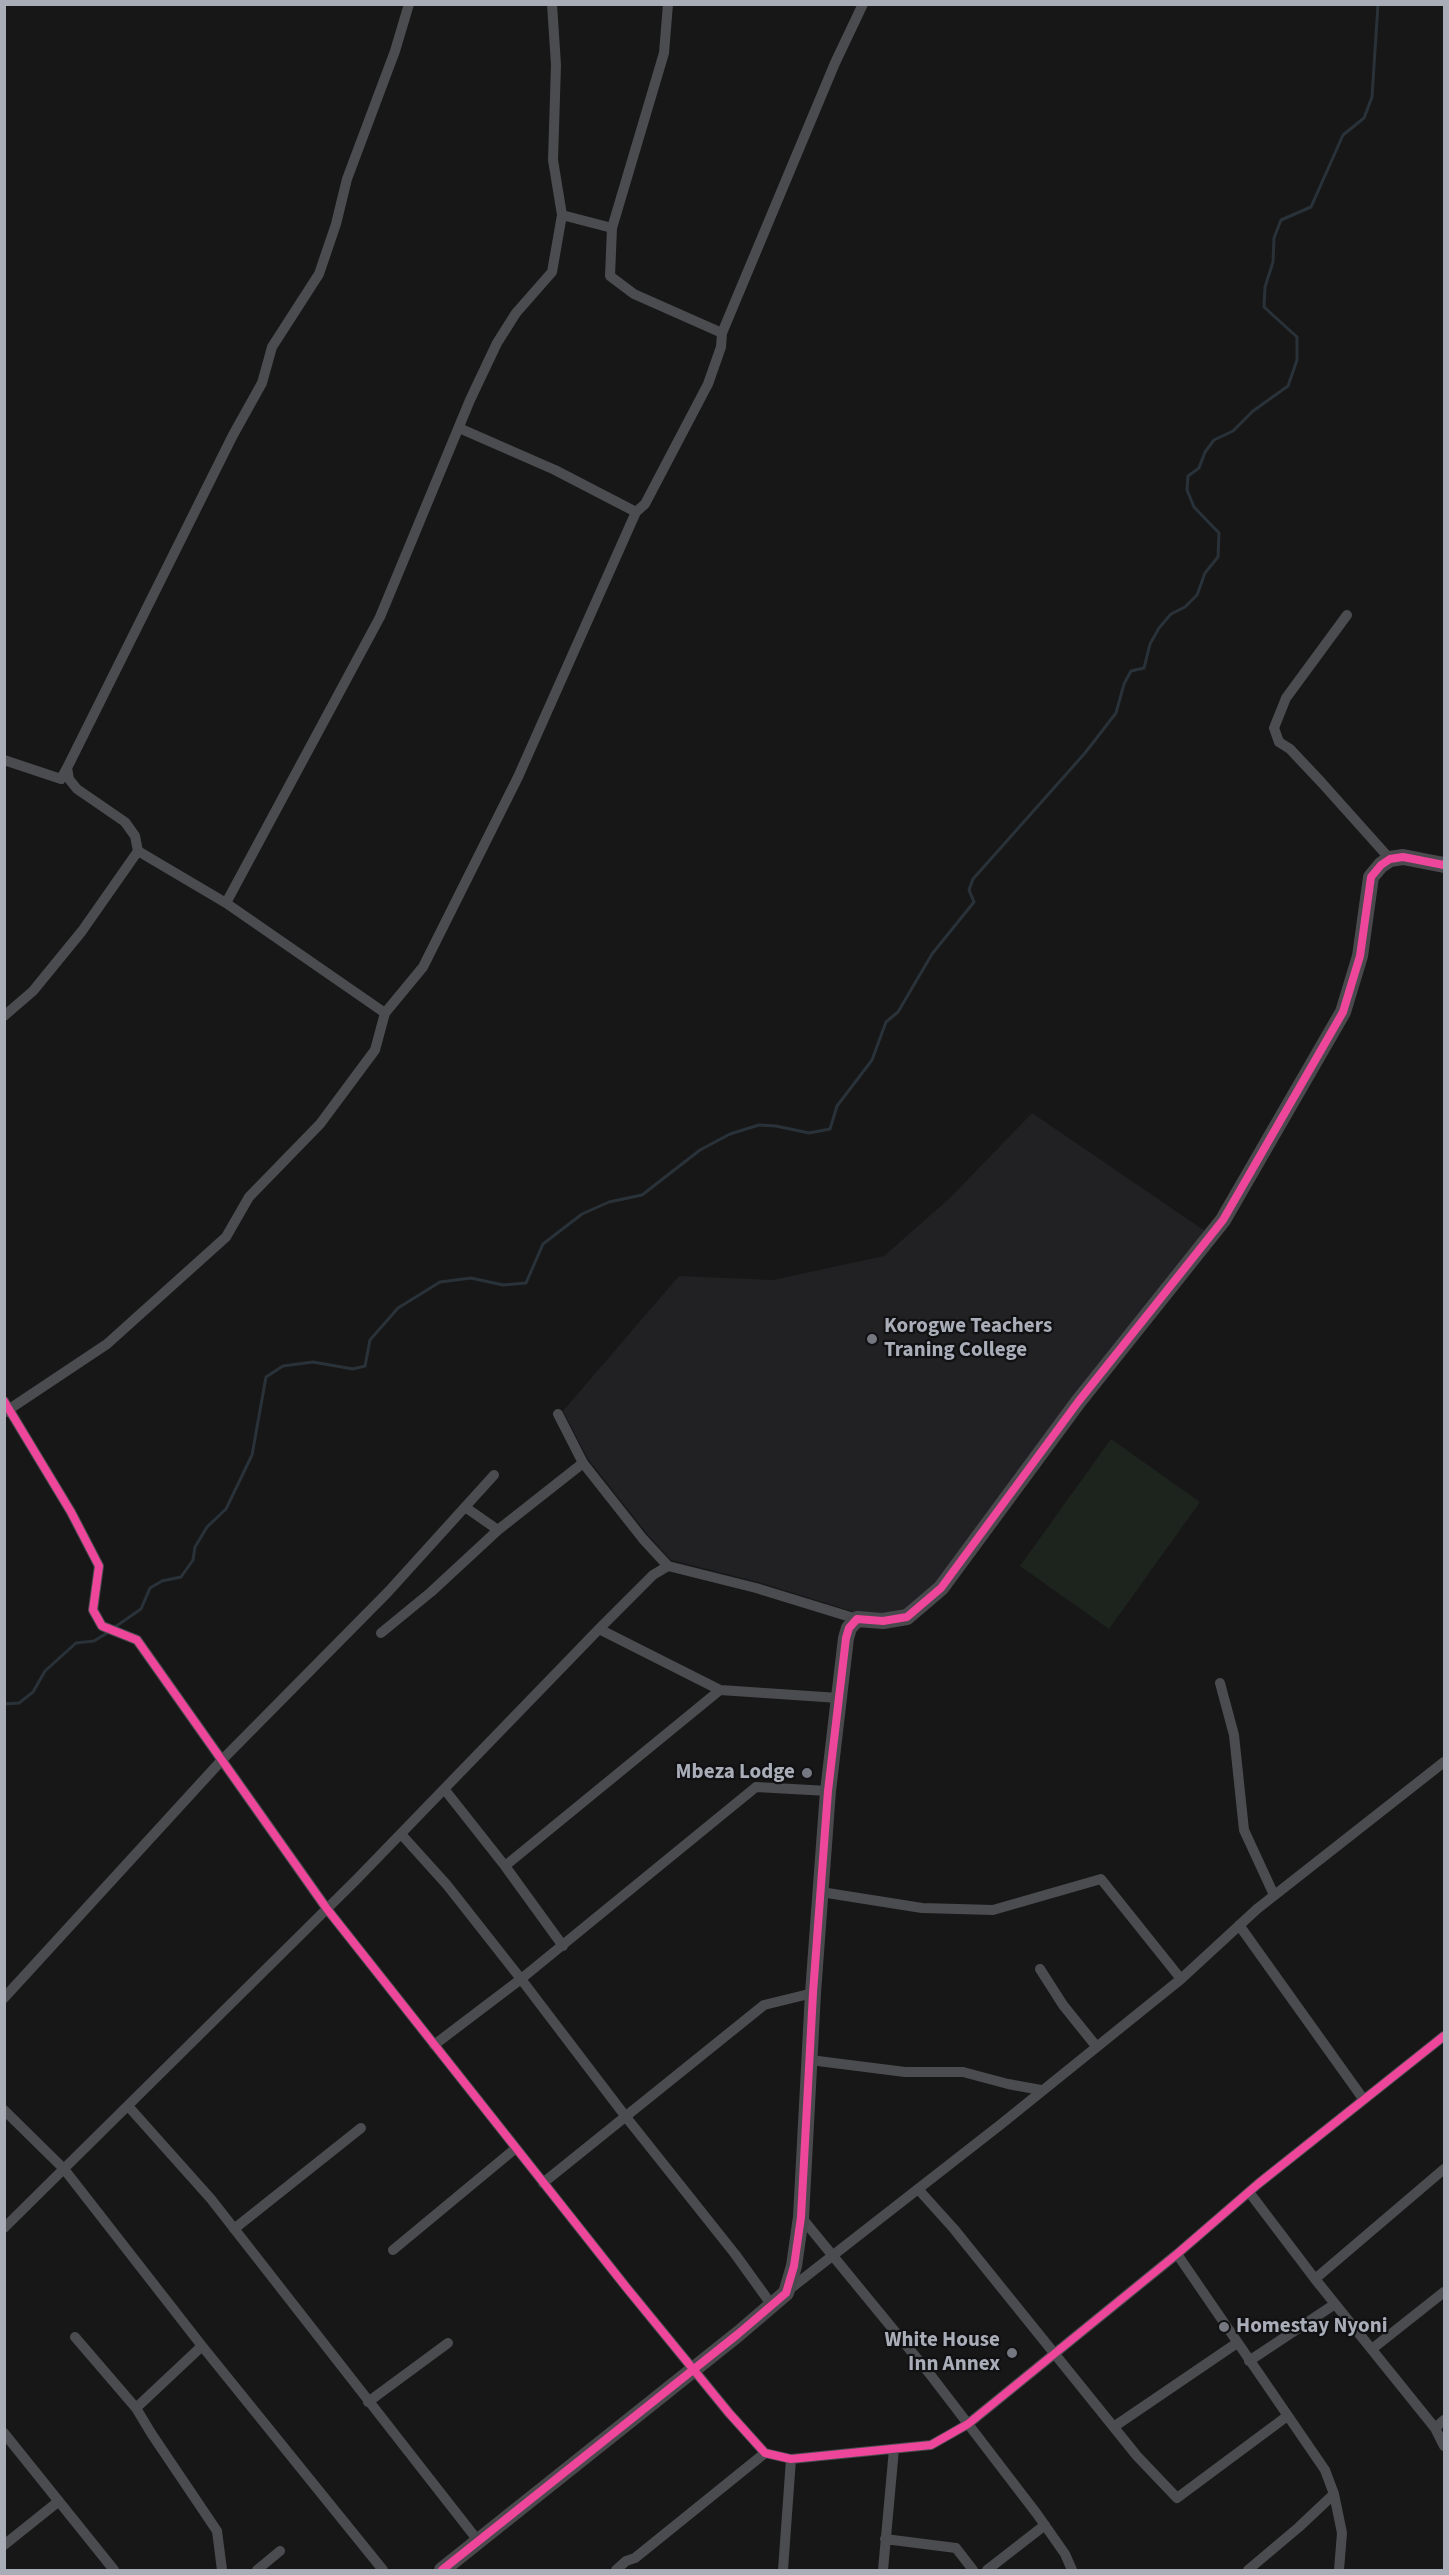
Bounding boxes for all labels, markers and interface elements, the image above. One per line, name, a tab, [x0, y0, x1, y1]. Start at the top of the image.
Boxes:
place label: Korogwe Teachers Traning College	[884, 1314, 1052, 1364]
marker: Korogwe Teachers Traning College	[865, 1332, 879, 1346]
place label: Mbeza Lodge	[676, 1760, 795, 1786]
marker: Mbeza Lodge	[800, 1766, 814, 1780]
place label: Homestay Nyoni	[1236, 2314, 1388, 2340]
marker: Homestay Nyoni	[1217, 2320, 1231, 2334]
place label: White House Inn Annex	[884, 2328, 1000, 2378]
marker: White House Inn Annex	[1005, 2346, 1019, 2360]

